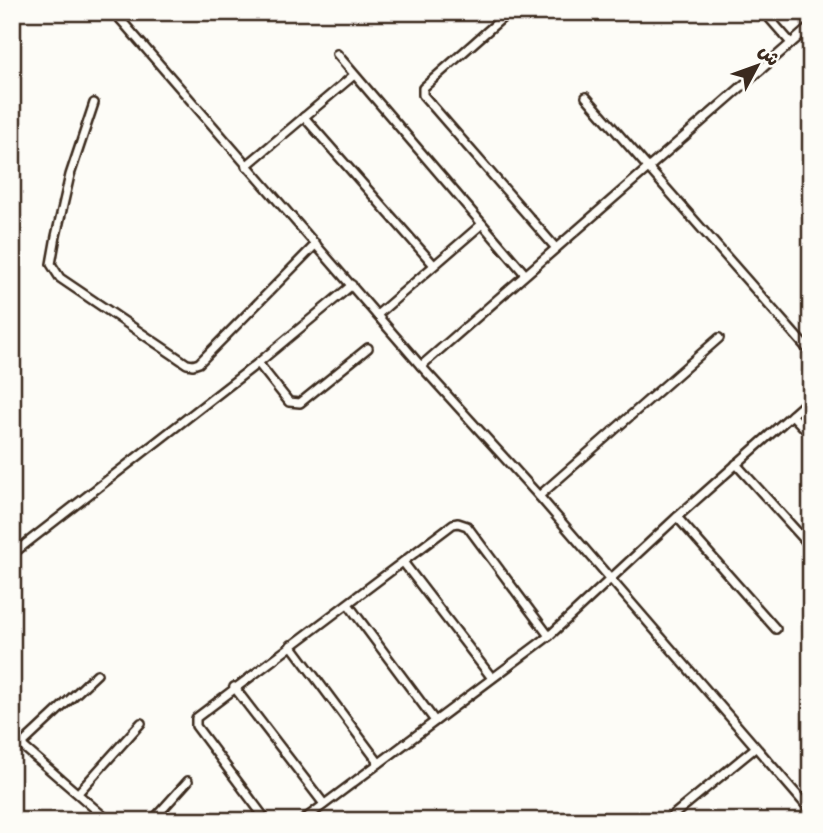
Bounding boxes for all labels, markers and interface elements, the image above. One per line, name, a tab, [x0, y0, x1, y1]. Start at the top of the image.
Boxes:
north arrow	[722, 32, 792, 102]
text: ش	[753, 39, 786, 71]

